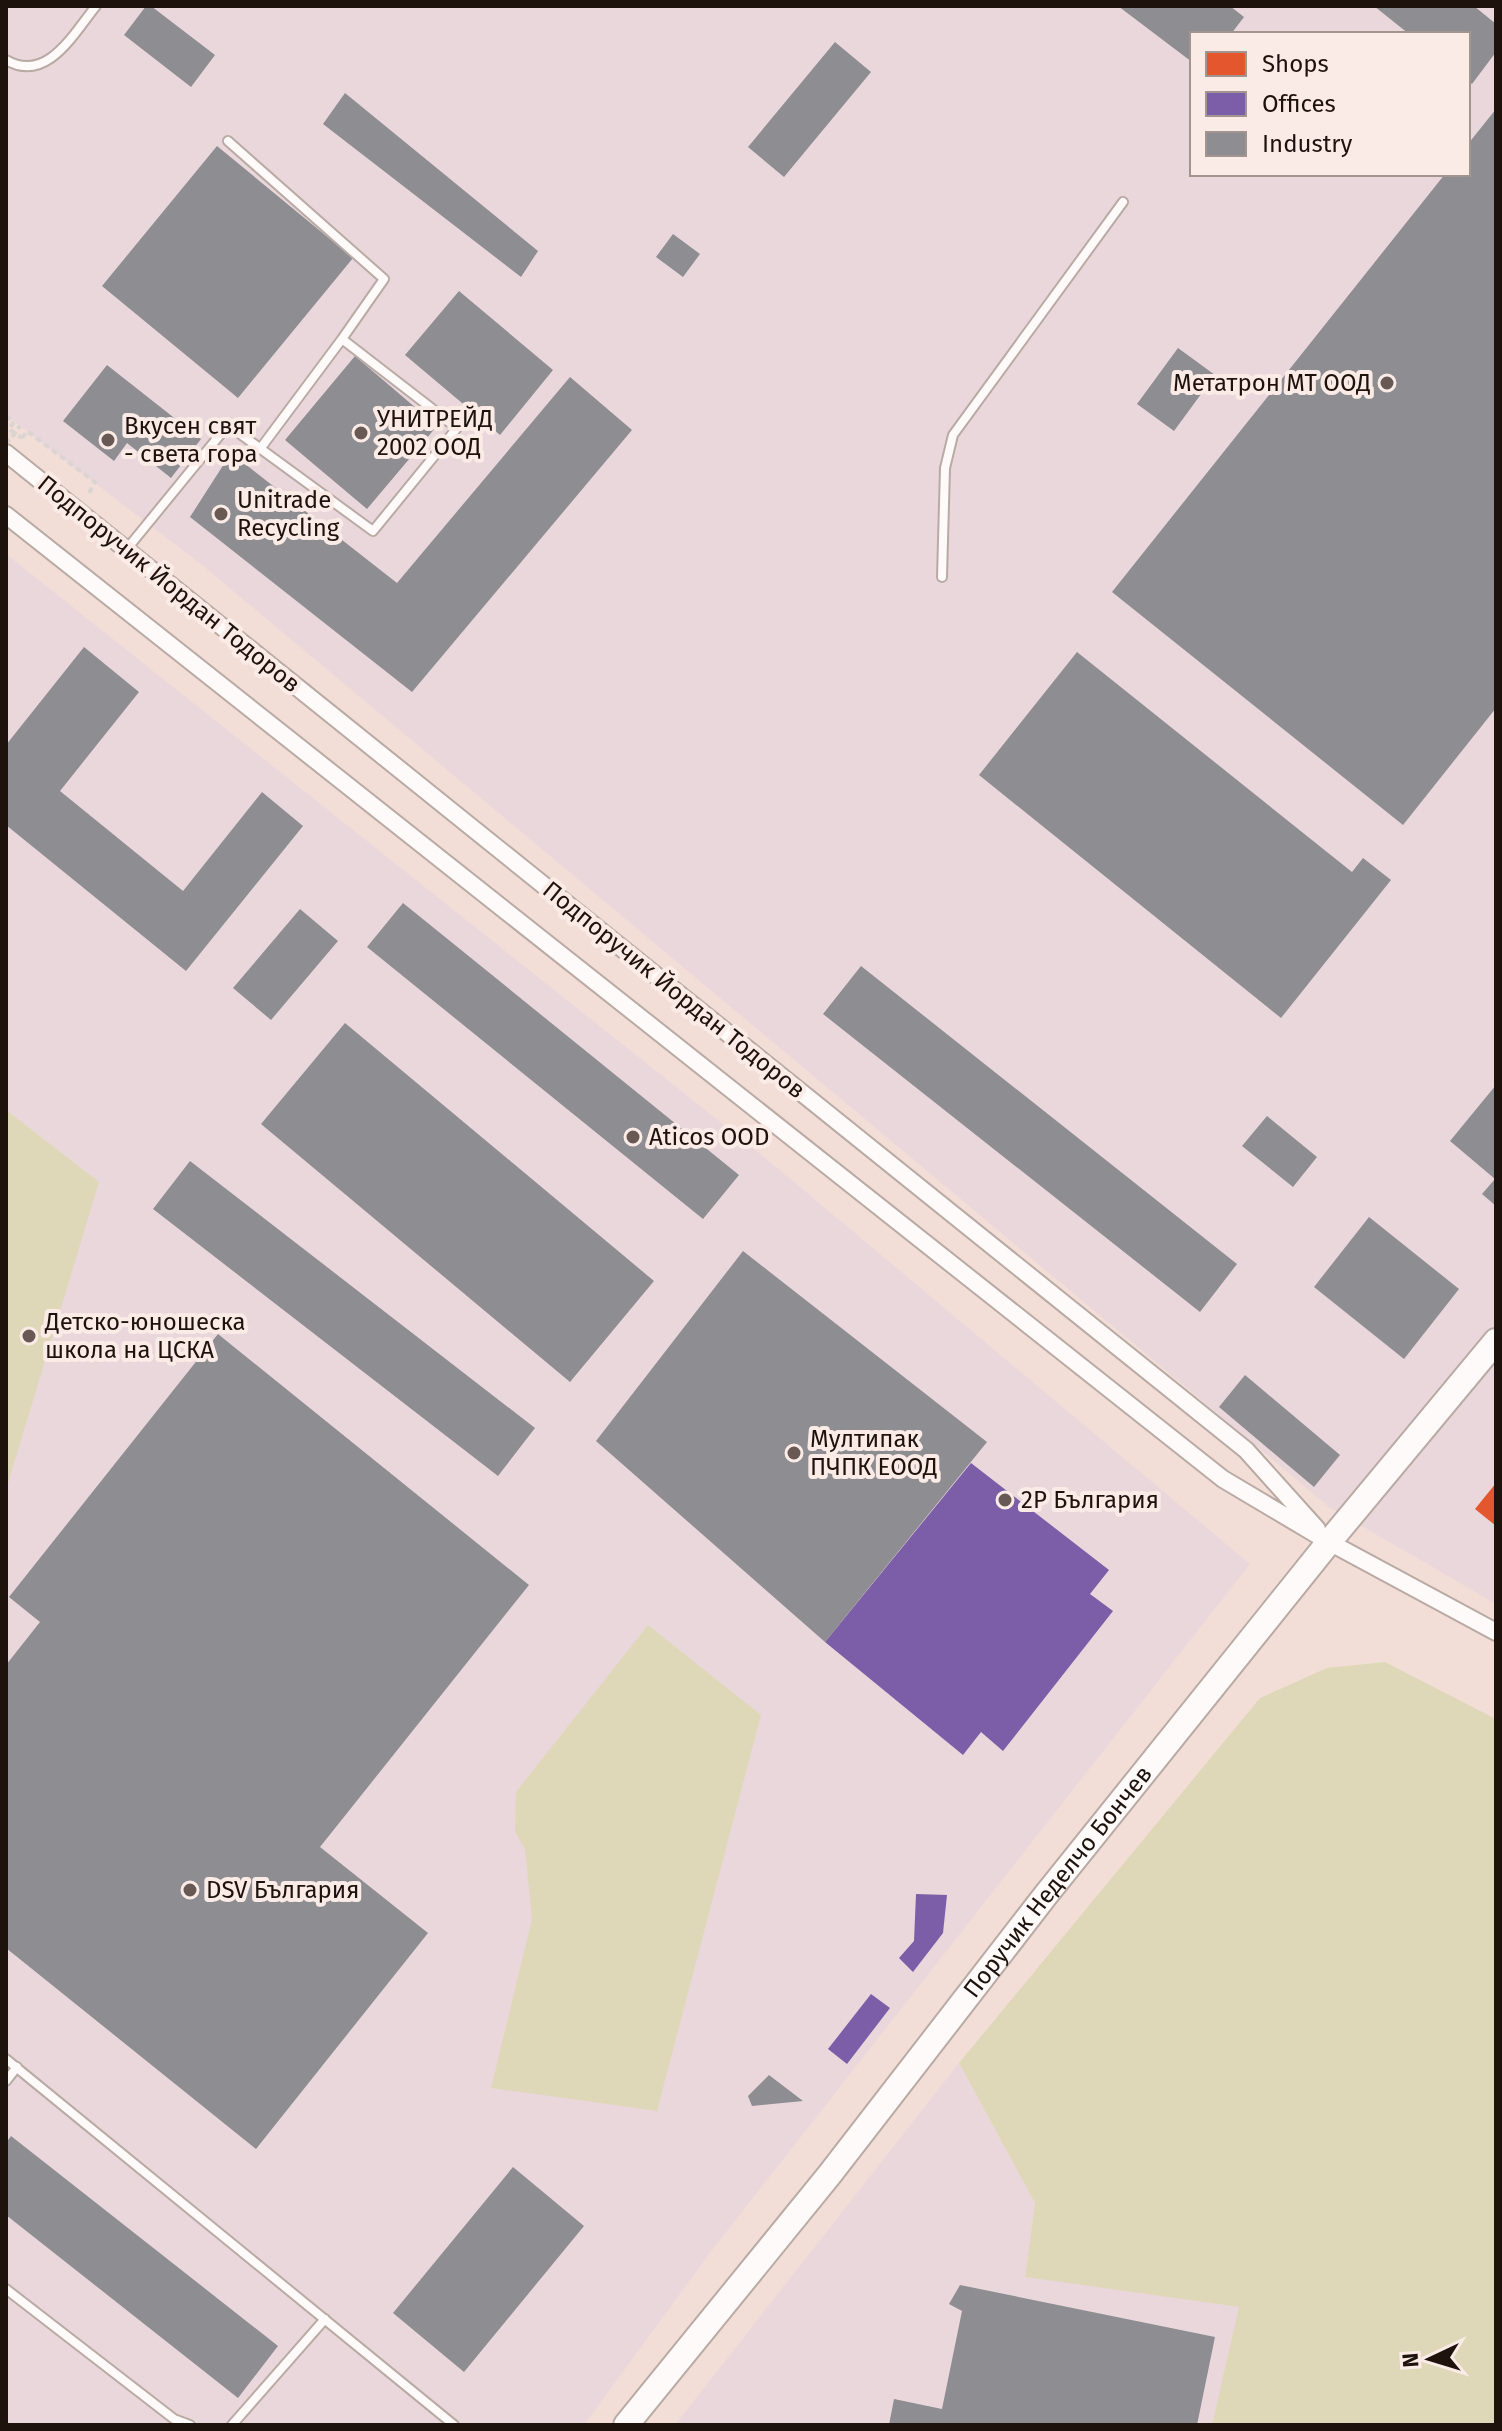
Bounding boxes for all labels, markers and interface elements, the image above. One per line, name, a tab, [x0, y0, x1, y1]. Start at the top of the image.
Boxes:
legend	[1190, 32, 1470, 176]
text: Shops	[1262, 50, 1329, 78]
text: Offices	[1262, 90, 1336, 118]
text: Industry	[1262, 130, 1353, 158]
place label: Метатрон МТ ООД	[1173, 369, 1371, 397]
marker: Метатрон МТ ООД	[1378, 374, 1396, 392]
place label: УНИТРЕЙД 2002 ООД	[377, 405, 493, 461]
place label: Вкусен свят - света гора	[124, 412, 258, 468]
marker: УНИТРЕЙД 2002 ООД	[352, 424, 370, 442]
marker: Вкусен свят - света гора	[99, 431, 117, 449]
street label: Подпоручик Йордан Тодоров	[32, 469, 306, 699]
place label: Unitrade Recycling	[237, 486, 340, 542]
marker: Unitrade Recycling	[212, 505, 230, 523]
street label: Подпоручик Йордан Тодоров	[537, 875, 811, 1105]
place label: Aticos OOD	[649, 1123, 769, 1151]
marker: Aticos OOD	[624, 1128, 642, 1146]
place label: Детско-юношеска школа на ЦСКА	[44, 1308, 246, 1364]
marker: Детско-юношеска школа на ЦСКА	[20, 1327, 38, 1345]
place label: Мултипак ПЧПК ЕООД	[810, 1425, 938, 1481]
marker: Мултипак ПЧПК ЕООД	[785, 1444, 803, 1462]
place label: 2Р България	[1021, 1486, 1159, 1514]
marker: 2Р България	[996, 1491, 1014, 1509]
street label: Поручик Неделчо Бончев	[958, 1760, 1158, 2003]
place label: DSV България	[206, 1876, 359, 1904]
marker: DSV България	[181, 1881, 199, 1899]
north arrow	[1390, 2319, 1470, 2399]
text: N	[1397, 2352, 1425, 2369]

